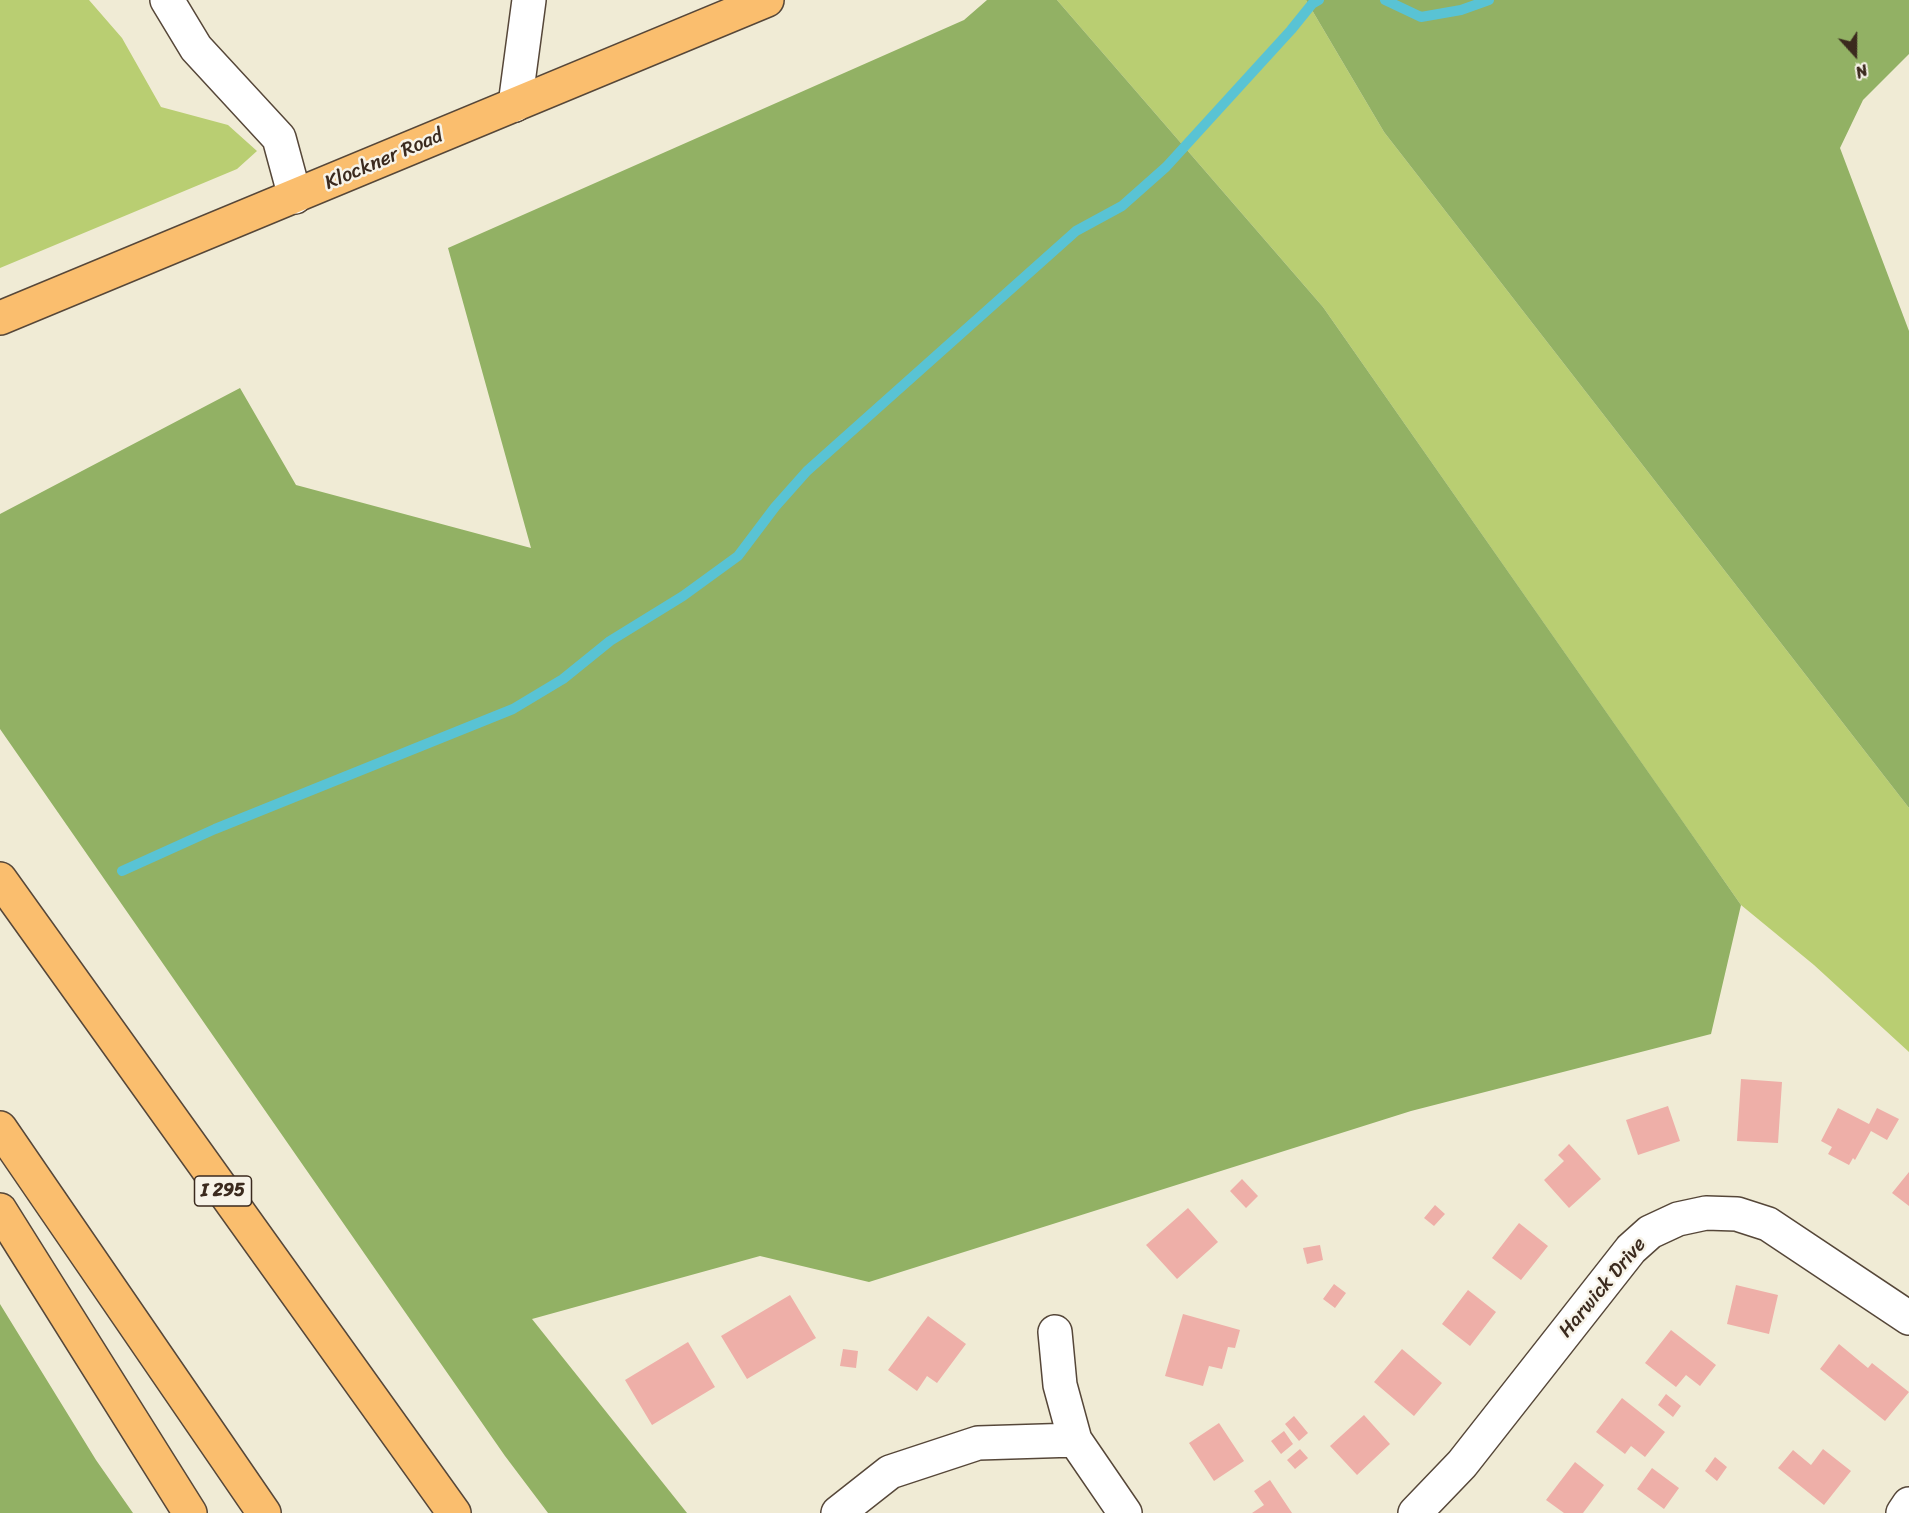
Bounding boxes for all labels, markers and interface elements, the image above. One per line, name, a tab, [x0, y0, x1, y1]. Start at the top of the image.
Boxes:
north arrow	[1825, 24, 1885, 84]
text: N	[1851, 56, 1872, 87]
street label: Klockner Road	[321, 124, 447, 196]
road number: I 295	[194, 1176, 252, 1206]
street label: Harwick Drive	[1554, 1233, 1652, 1343]

